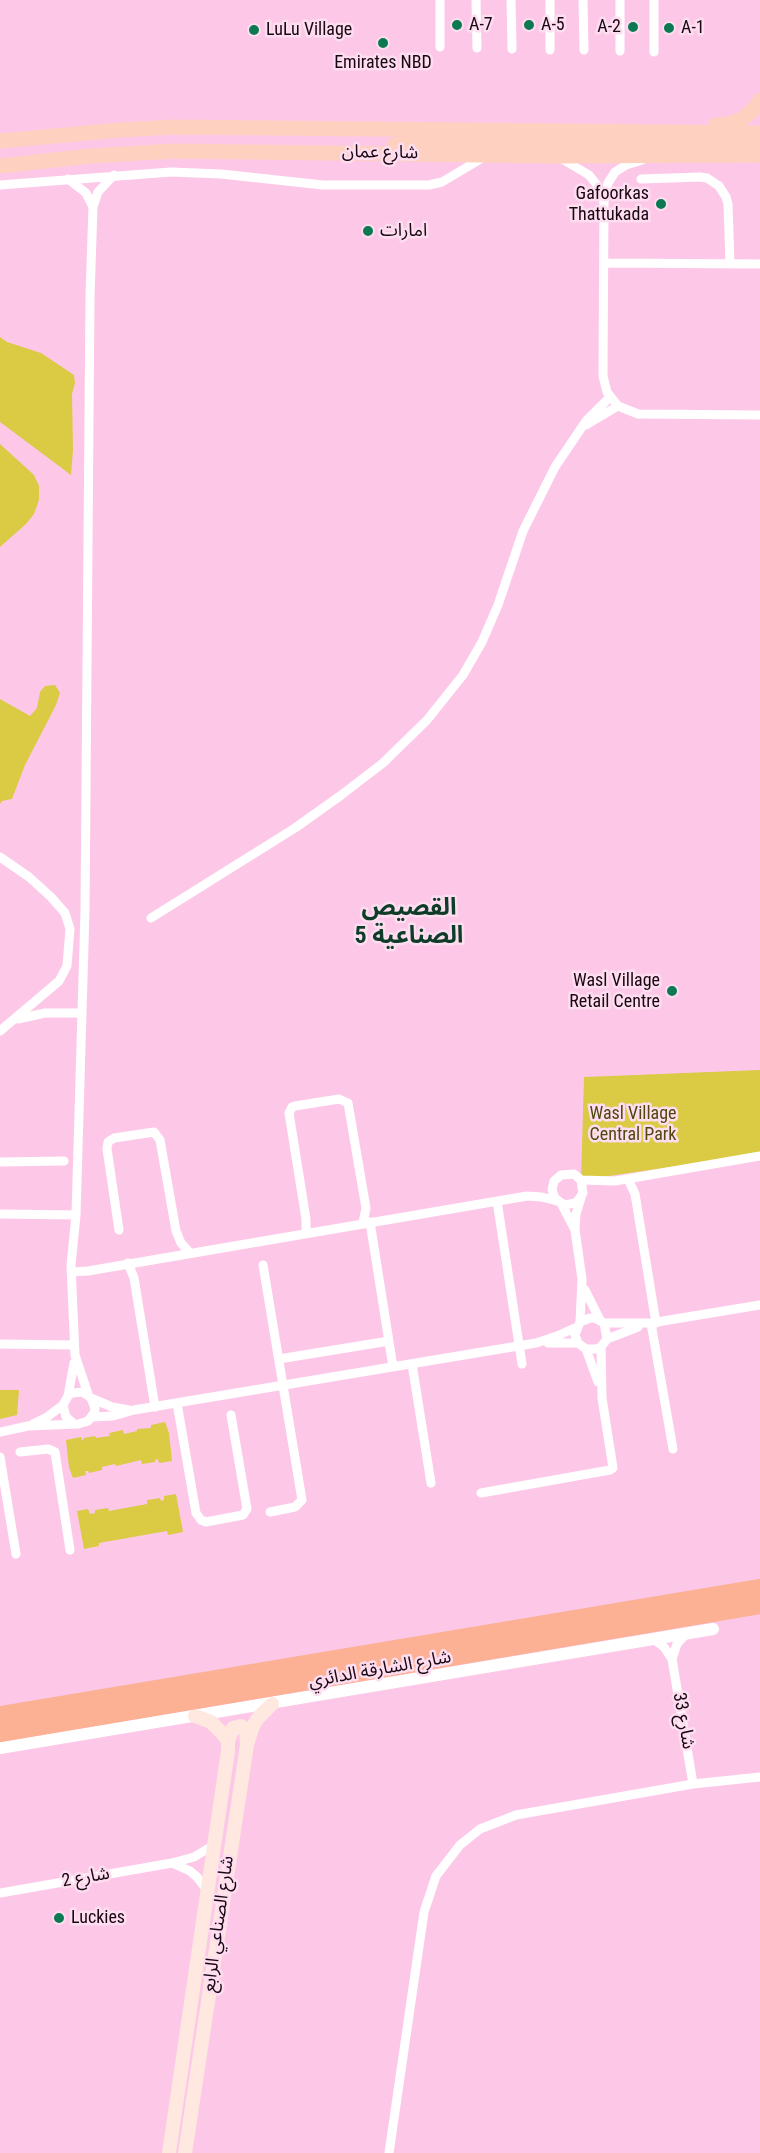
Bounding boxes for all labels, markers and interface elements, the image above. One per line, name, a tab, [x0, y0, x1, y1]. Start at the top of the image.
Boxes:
place label: A-7	[469, 14, 493, 36]
place label: A-5	[541, 14, 565, 36]
place label: A-2	[597, 16, 621, 38]
place label: A-1	[681, 17, 705, 39]
marker: A-7	[450, 18, 464, 32]
marker: A-5	[522, 18, 536, 32]
place label: LuLu Village	[266, 19, 352, 41]
marker: A-2	[626, 20, 640, 34]
marker: A-1	[662, 21, 676, 35]
marker: LuLu Village	[247, 23, 261, 37]
marker: Emirates NBD	[376, 36, 390, 50]
place label: Emirates NBD	[334, 52, 432, 74]
street label: شارع عمان	[342, 142, 418, 164]
place label: Gafoorkas Thattukada	[569, 183, 649, 226]
marker: Gafoorkas Thattukada	[654, 197, 668, 211]
place label: امارات	[380, 220, 427, 242]
marker: امارات	[361, 224, 375, 238]
district label: القصيص الصناعية 5	[355, 895, 463, 951]
place label: Wasl Village Retail Centre	[569, 970, 660, 1012]
marker: Wasl Village Retail Centre	[665, 984, 679, 998]
park label: Wasl Village Central Park	[590, 1103, 676, 1146]
street label: شارع الشارقة الدائري	[307, 1647, 453, 1693]
street label: شارع 33	[667, 1691, 699, 1751]
street label: شارع الصناعي الرابع	[199, 1854, 239, 1994]
street label: شارع 2	[60, 1863, 112, 1893]
place label: Luckies	[71, 1907, 125, 1929]
marker: Luckies	[52, 1911, 66, 1925]

